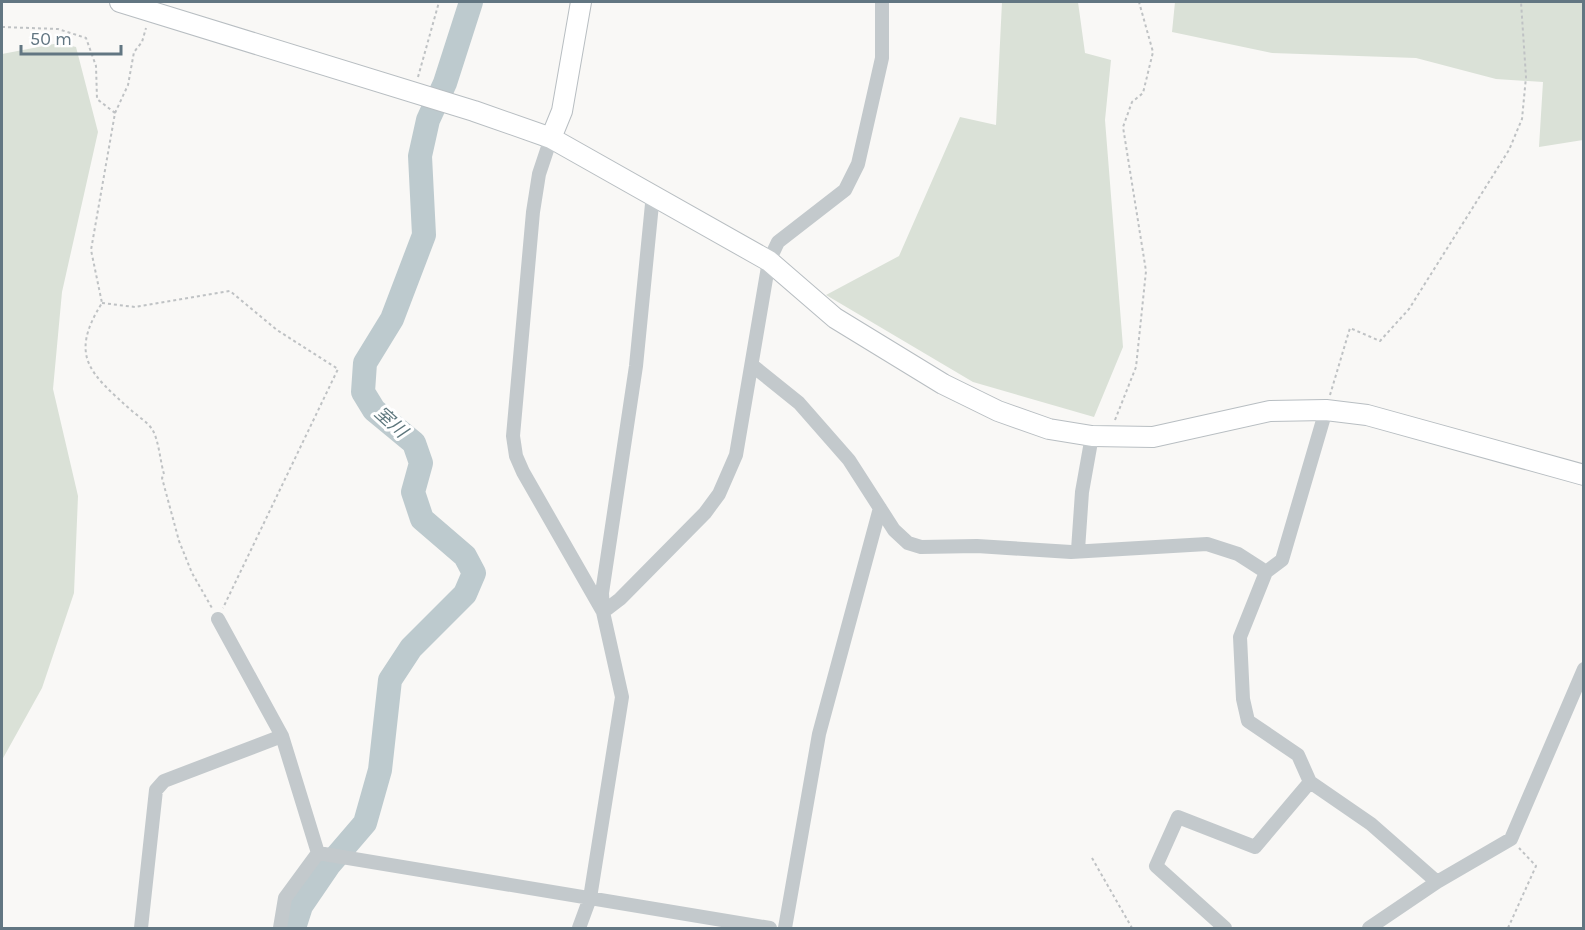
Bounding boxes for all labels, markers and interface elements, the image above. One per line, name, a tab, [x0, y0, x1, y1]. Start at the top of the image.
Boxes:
scale bar	[21, 18, 122, 56]
text: 50 m	[30, 28, 72, 50]
water label: 室川	[370, 402, 413, 444]

